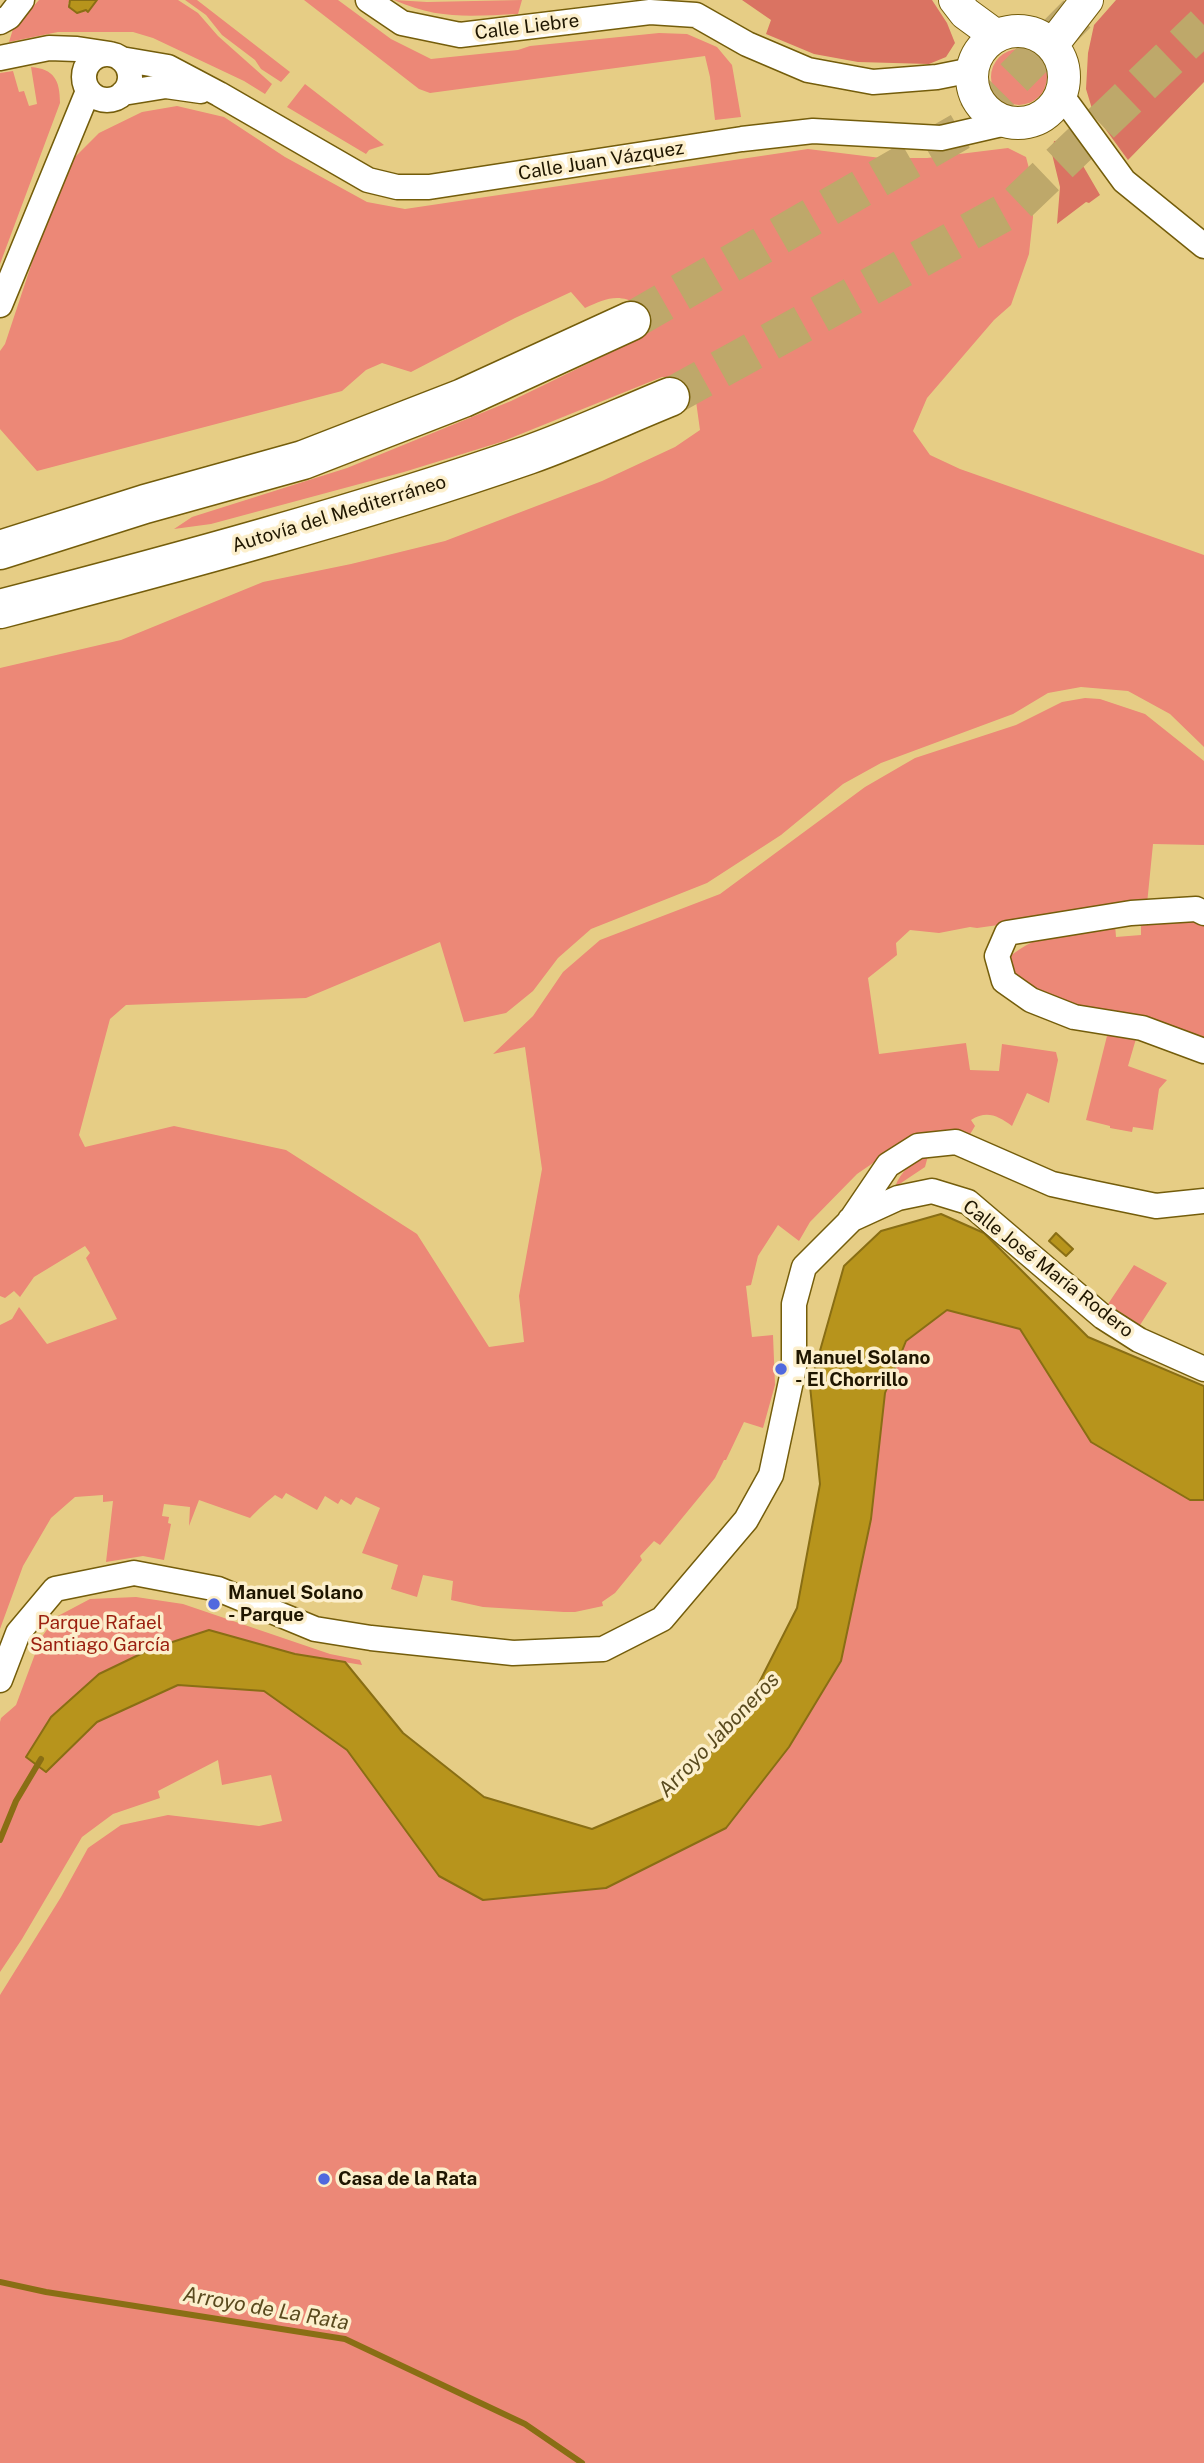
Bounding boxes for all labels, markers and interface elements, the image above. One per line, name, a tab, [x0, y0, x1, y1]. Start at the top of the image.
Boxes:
street label: Calle Liebre	[473, 9, 581, 45]
street label: Calle Juan Vázquez	[516, 137, 686, 185]
street label: Autovía del Mediterráneo	[229, 471, 449, 557]
street label: Calle José María Rodero	[958, 1195, 1138, 1343]
place label: Manuel Solano - El Chorrillo	[795, 1347, 930, 1391]
marker: Manuel Solano - El Chorrillo	[773, 1361, 789, 1377]
place label: Manuel Solano - Parque	[228, 1582, 363, 1626]
marker: Manuel Solano - Parque	[206, 1596, 222, 1612]
park label: Parque Rafael Santiago García	[30, 1612, 170, 1656]
water label: Arroyo Jaboneros	[653, 1667, 785, 1803]
place label: Casa de la Rata	[338, 2168, 477, 2190]
marker: Casa de la Rata	[316, 2171, 332, 2187]
water label: Arroyo de La Rata	[181, 2282, 351, 2336]

